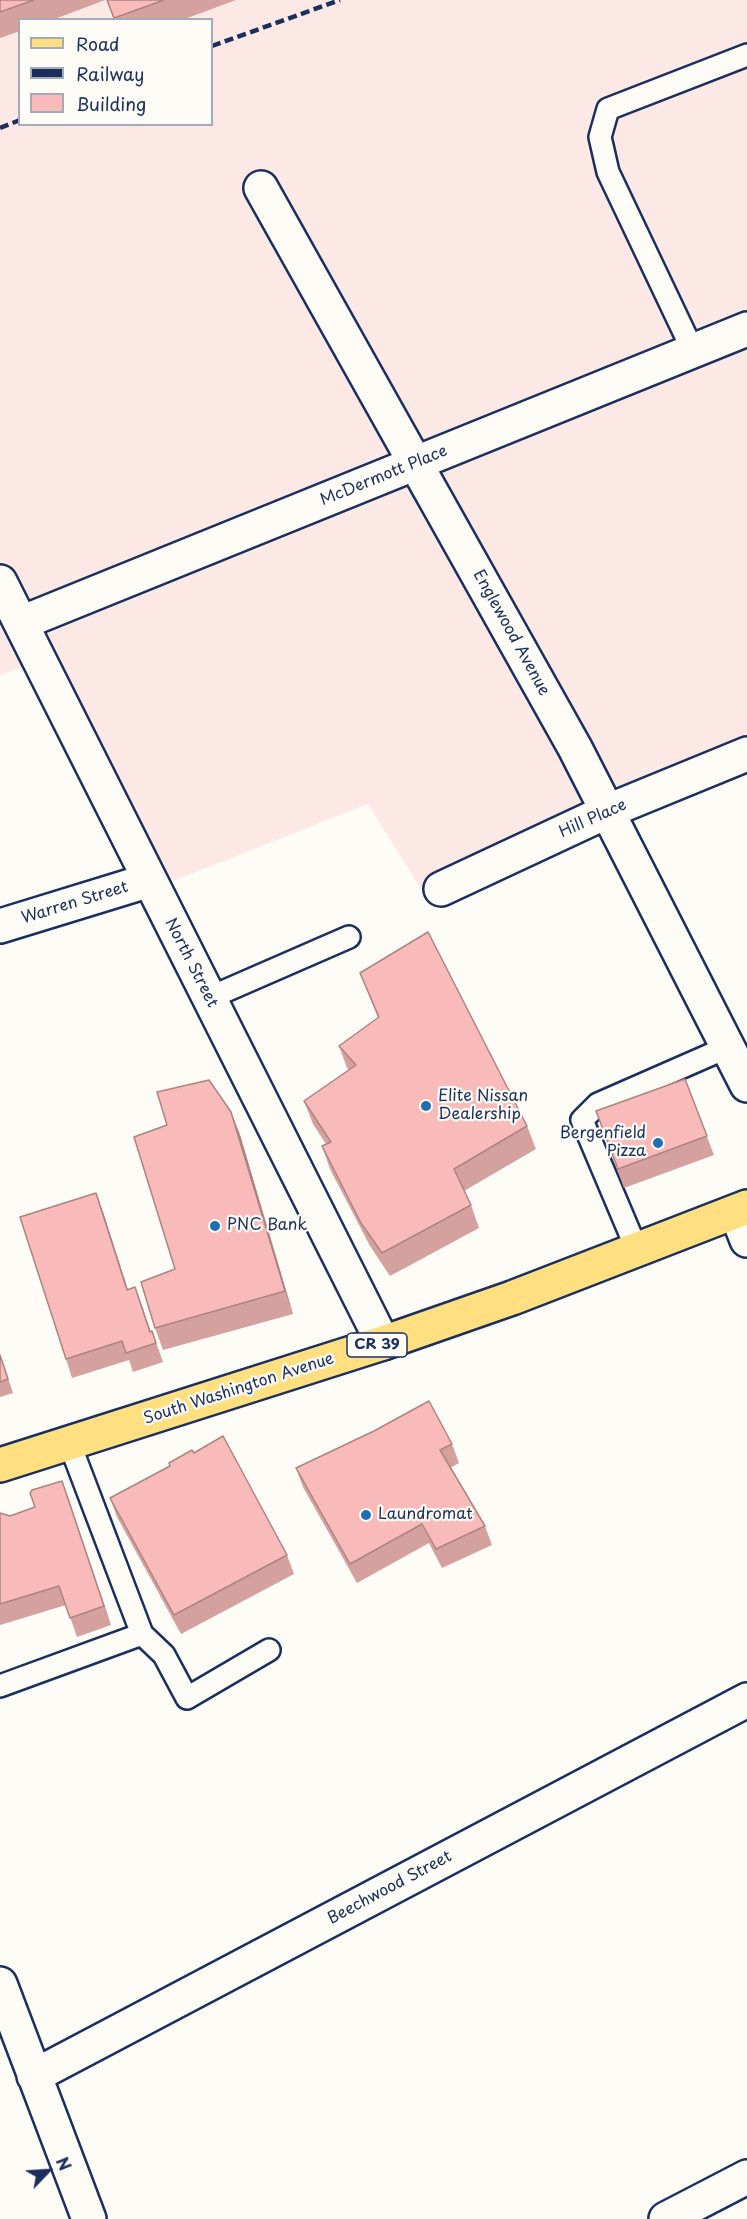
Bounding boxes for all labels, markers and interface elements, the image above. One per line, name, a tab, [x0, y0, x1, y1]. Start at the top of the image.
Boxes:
legend	[18, 18, 213, 126]
text: Road	[76, 30, 120, 57]
text: Railway	[76, 60, 144, 87]
text: Building	[76, 90, 146, 117]
street label: McDermott Place	[318, 442, 450, 510]
street label: Englewood Avenue	[468, 567, 554, 699]
street label: Hill Place	[556, 796, 630, 842]
street label: Warren Street	[19, 878, 131, 928]
street label: North Street	[160, 915, 222, 1011]
place label: Elite Nissan Dealership	[438, 1087, 528, 1125]
marker: Elite Nissan Dealership	[419, 1099, 433, 1113]
place label: Bergenfield Pizza	[560, 1124, 646, 1162]
marker: Bergenfield Pizza	[651, 1136, 665, 1150]
place label: PNC Bank	[227, 1216, 307, 1236]
marker: PNC Bank	[208, 1219, 222, 1233]
road number: CR 39	[347, 1333, 407, 1357]
street label: South Washington Avenue	[142, 1349, 336, 1429]
place label: Laundromat	[378, 1505, 473, 1525]
marker: Laundromat	[359, 1508, 373, 1522]
street label: Beechwood Street	[325, 1847, 455, 1929]
north arrow	[18, 2141, 78, 2201]
text: N	[51, 2153, 78, 2174]

